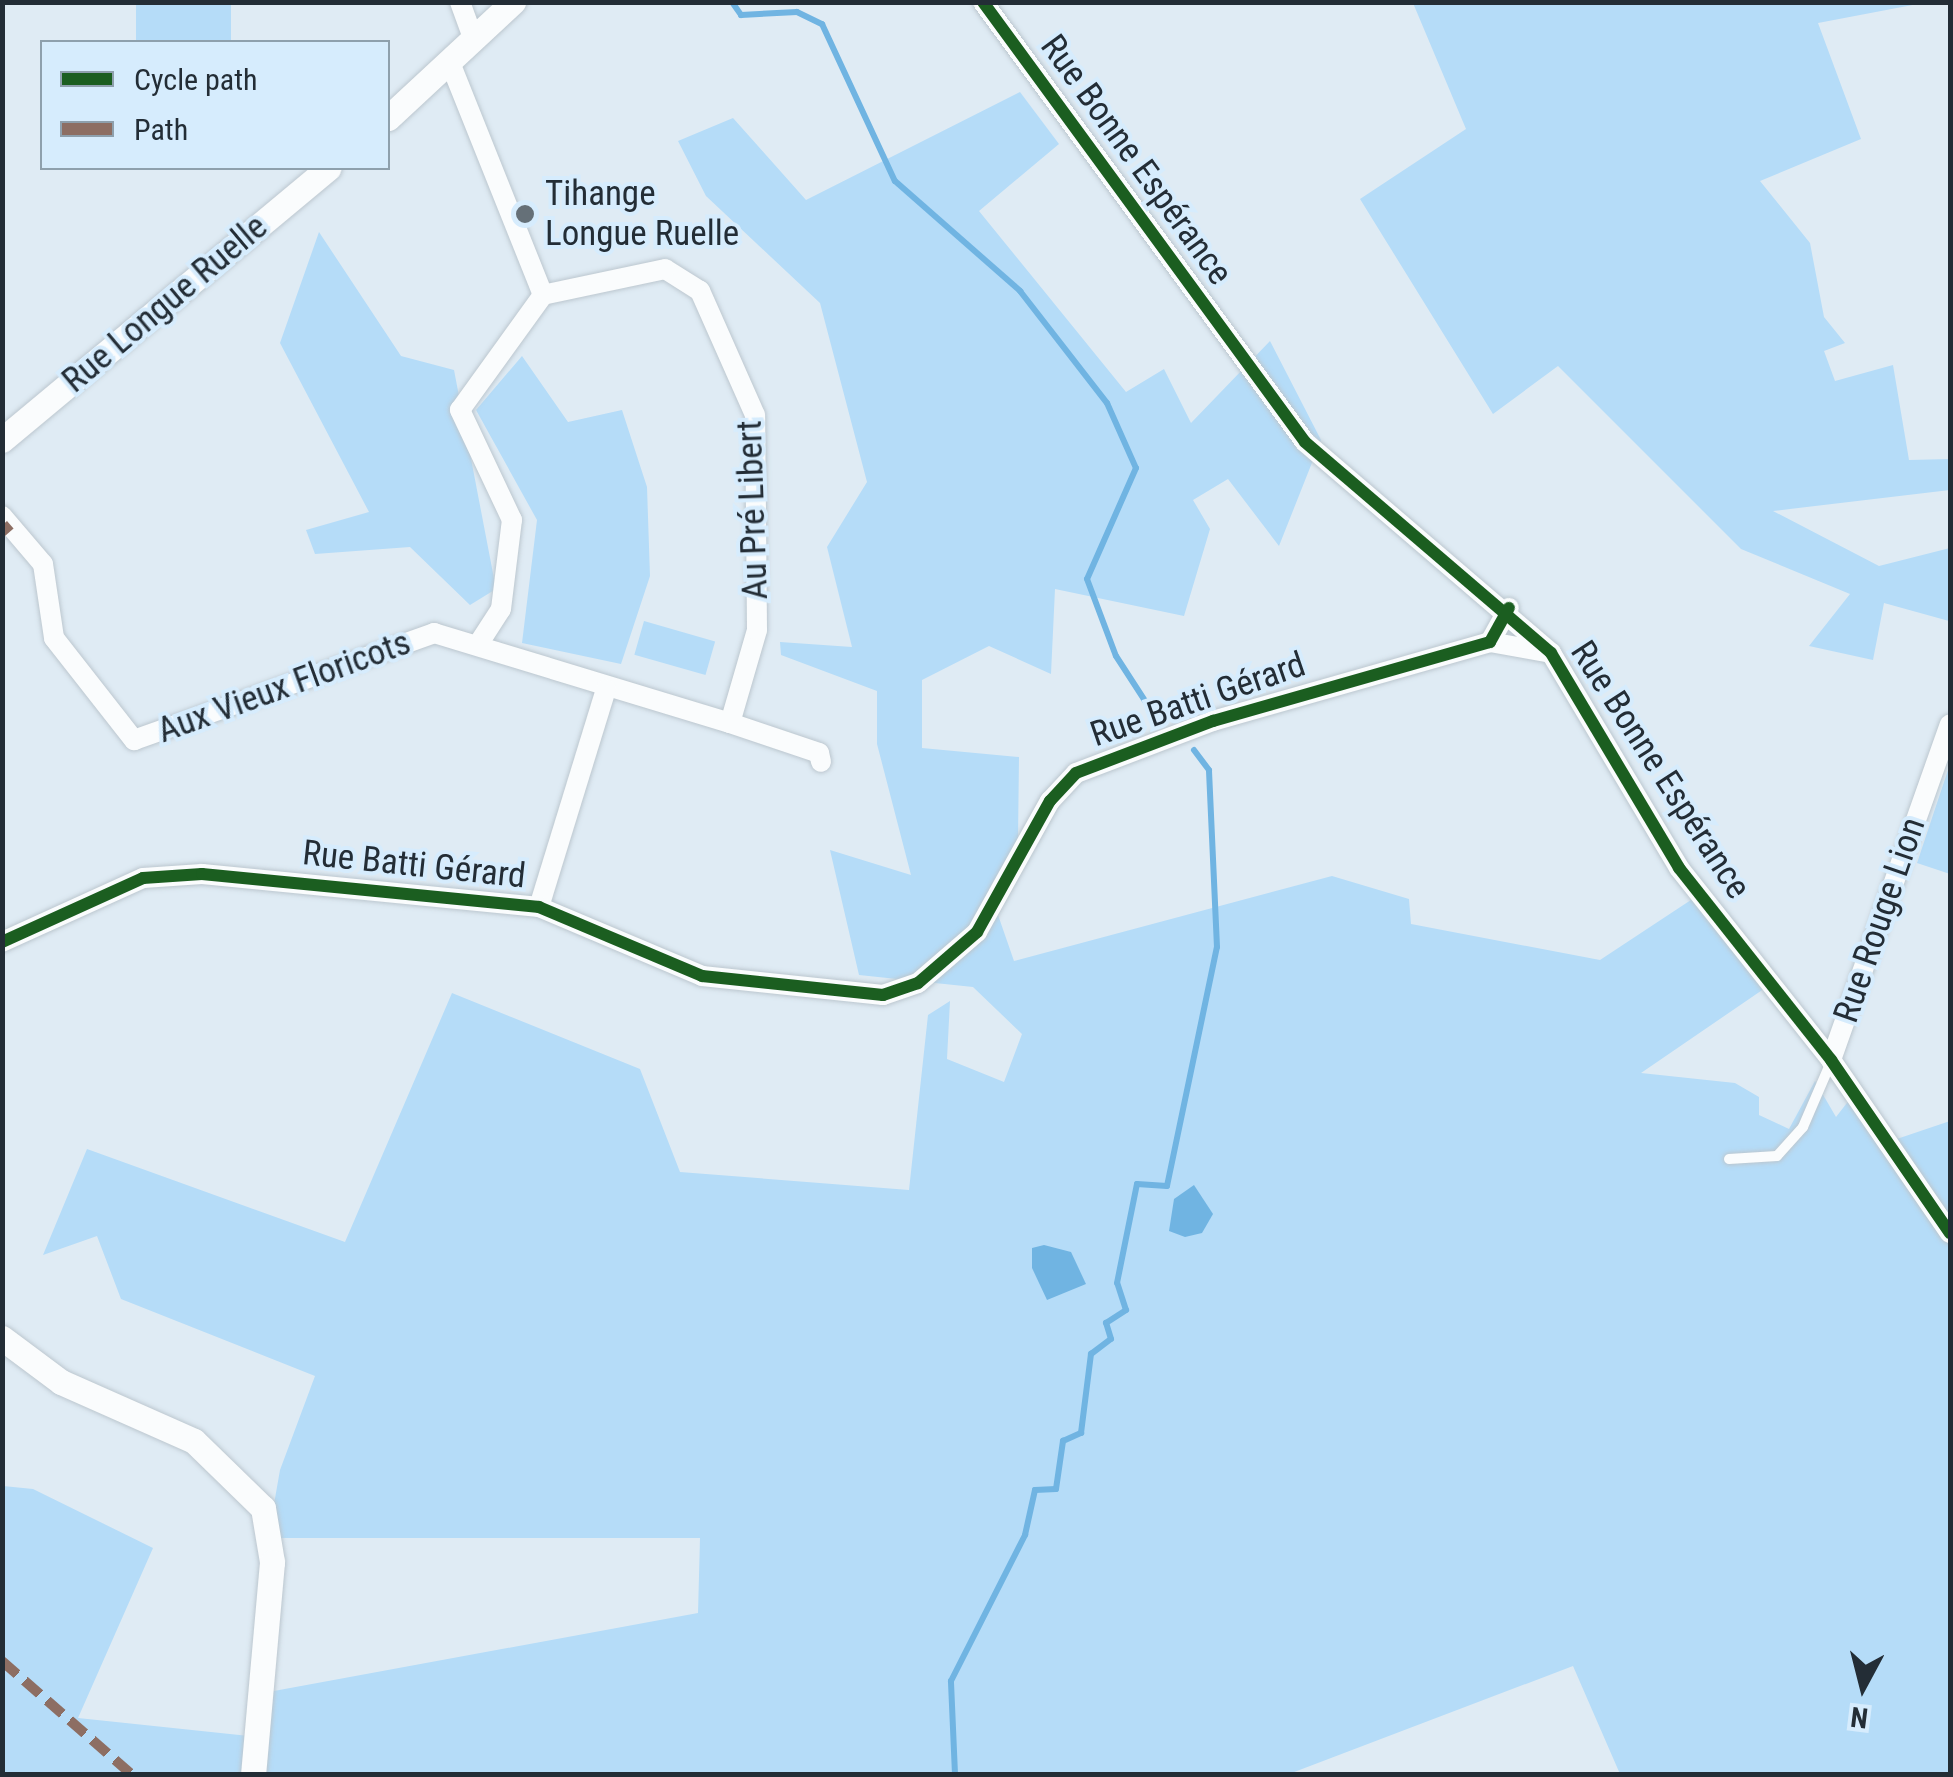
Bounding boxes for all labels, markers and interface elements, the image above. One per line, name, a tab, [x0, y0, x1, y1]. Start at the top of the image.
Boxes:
street label: Rue Bonne Espérance	[1031, 27, 1241, 293]
legend	[40, 40, 390, 170]
text: Cycle path	[134, 62, 258, 97]
text: Path	[134, 112, 188, 147]
place label: Tihange Longue Ruelle	[545, 173, 739, 255]
marker: Tihange Longue Ruelle	[514, 203, 536, 225]
street label: Rue Longue Ruelle	[54, 206, 276, 402]
street label: Au Pré Libert	[729, 420, 777, 600]
street label: Aux Vieux Floricots	[152, 622, 416, 752]
street label: Rue Bonne Espérance	[1561, 633, 1759, 907]
street label: Rue Batti Gérard	[1085, 644, 1311, 756]
street label: Rue Rouge Lion	[1825, 812, 1935, 1028]
street label: Rue Batti Gérard	[300, 832, 528, 898]
north arrow	[1813, 1637, 1913, 1737]
text: N	[1849, 1700, 1870, 1735]

